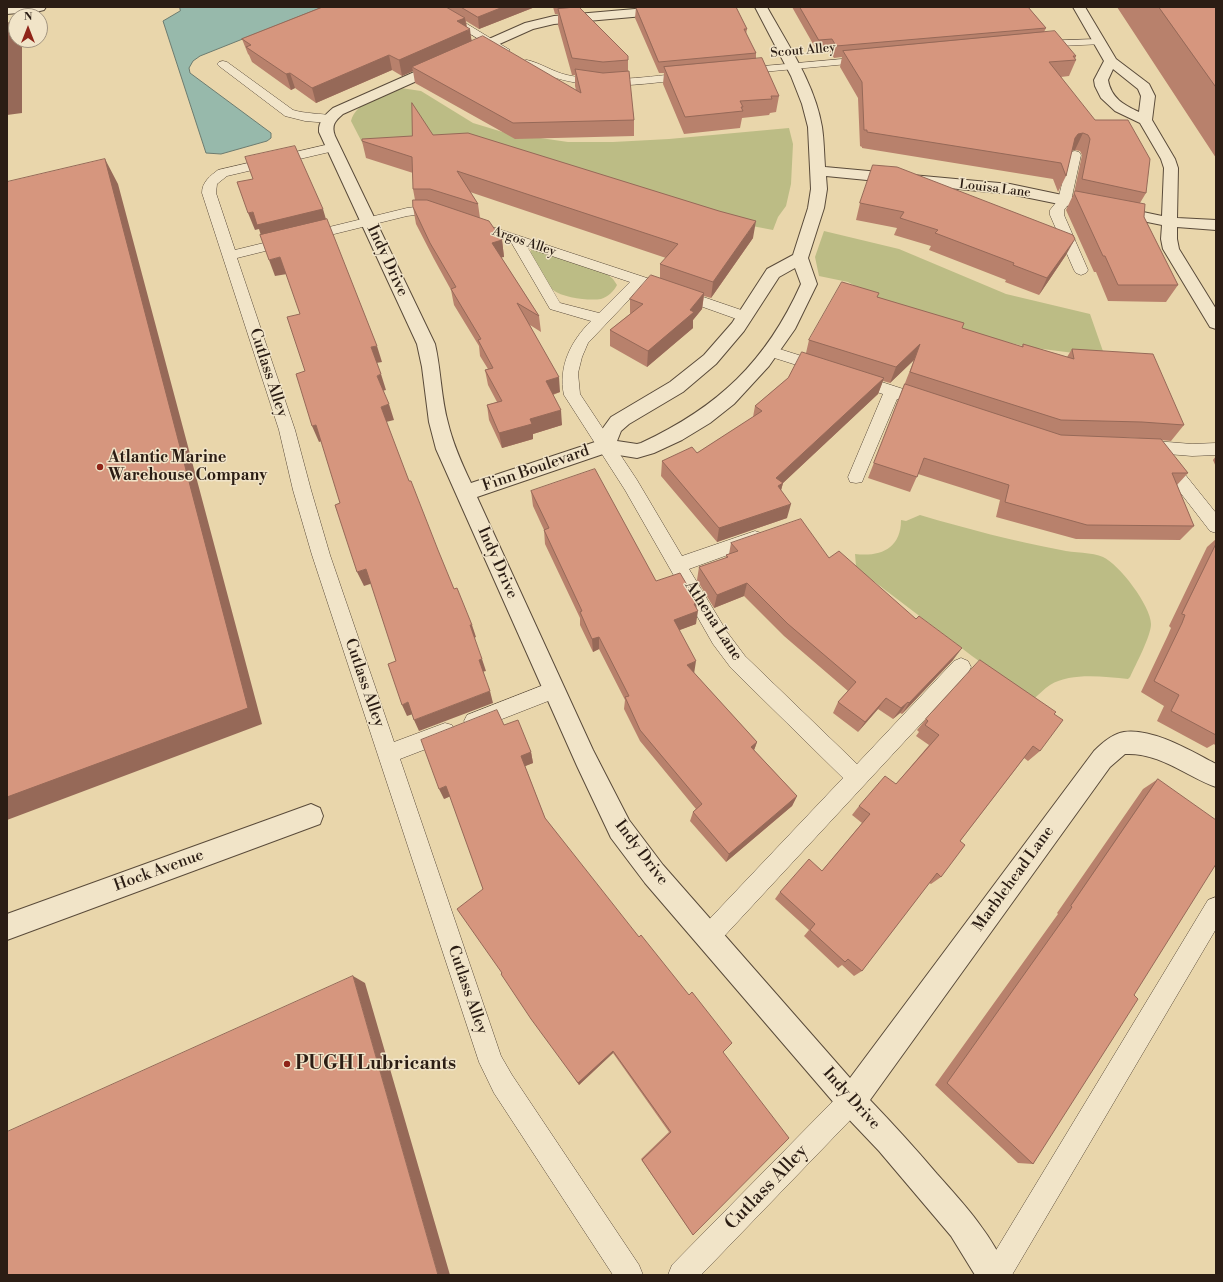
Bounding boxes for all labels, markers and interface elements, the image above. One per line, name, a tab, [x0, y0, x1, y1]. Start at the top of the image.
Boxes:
north arrow	[8, 8, 48, 48]
text: N	[24, 10, 32, 24]
street label: Scout Alley	[770, 40, 836, 62]
street label: Louisa Lane	[958, 177, 1032, 201]
street label: Indy Drive	[362, 222, 412, 300]
street label: Argos Alley	[490, 224, 558, 260]
street label: Cutlass Alley	[245, 326, 291, 420]
street label: Finn Boulevard	[480, 442, 592, 496]
place label: Atlantic Marine Warehouse Company	[108, 448, 267, 486]
marker: Atlantic Marine Warehouse Company	[95, 462, 105, 472]
street label: Indy Drive	[473, 524, 521, 602]
street label: Athena Lane	[680, 577, 746, 665]
street label: Cutlass Alley	[340, 636, 388, 730]
street label: Indy Drive	[610, 817, 672, 889]
street label: Marblehead Lane	[969, 823, 1059, 935]
street label: Hock Avenue	[111, 846, 207, 896]
street label: Cutlass Alley	[443, 943, 491, 1037]
place label: PUGH Lubricants	[295, 1053, 456, 1075]
marker: PUGH Lubricants	[282, 1059, 292, 1069]
street label: Indy Drive	[818, 1064, 884, 1134]
street label: Cutlass Alley	[721, 1141, 813, 1235]

